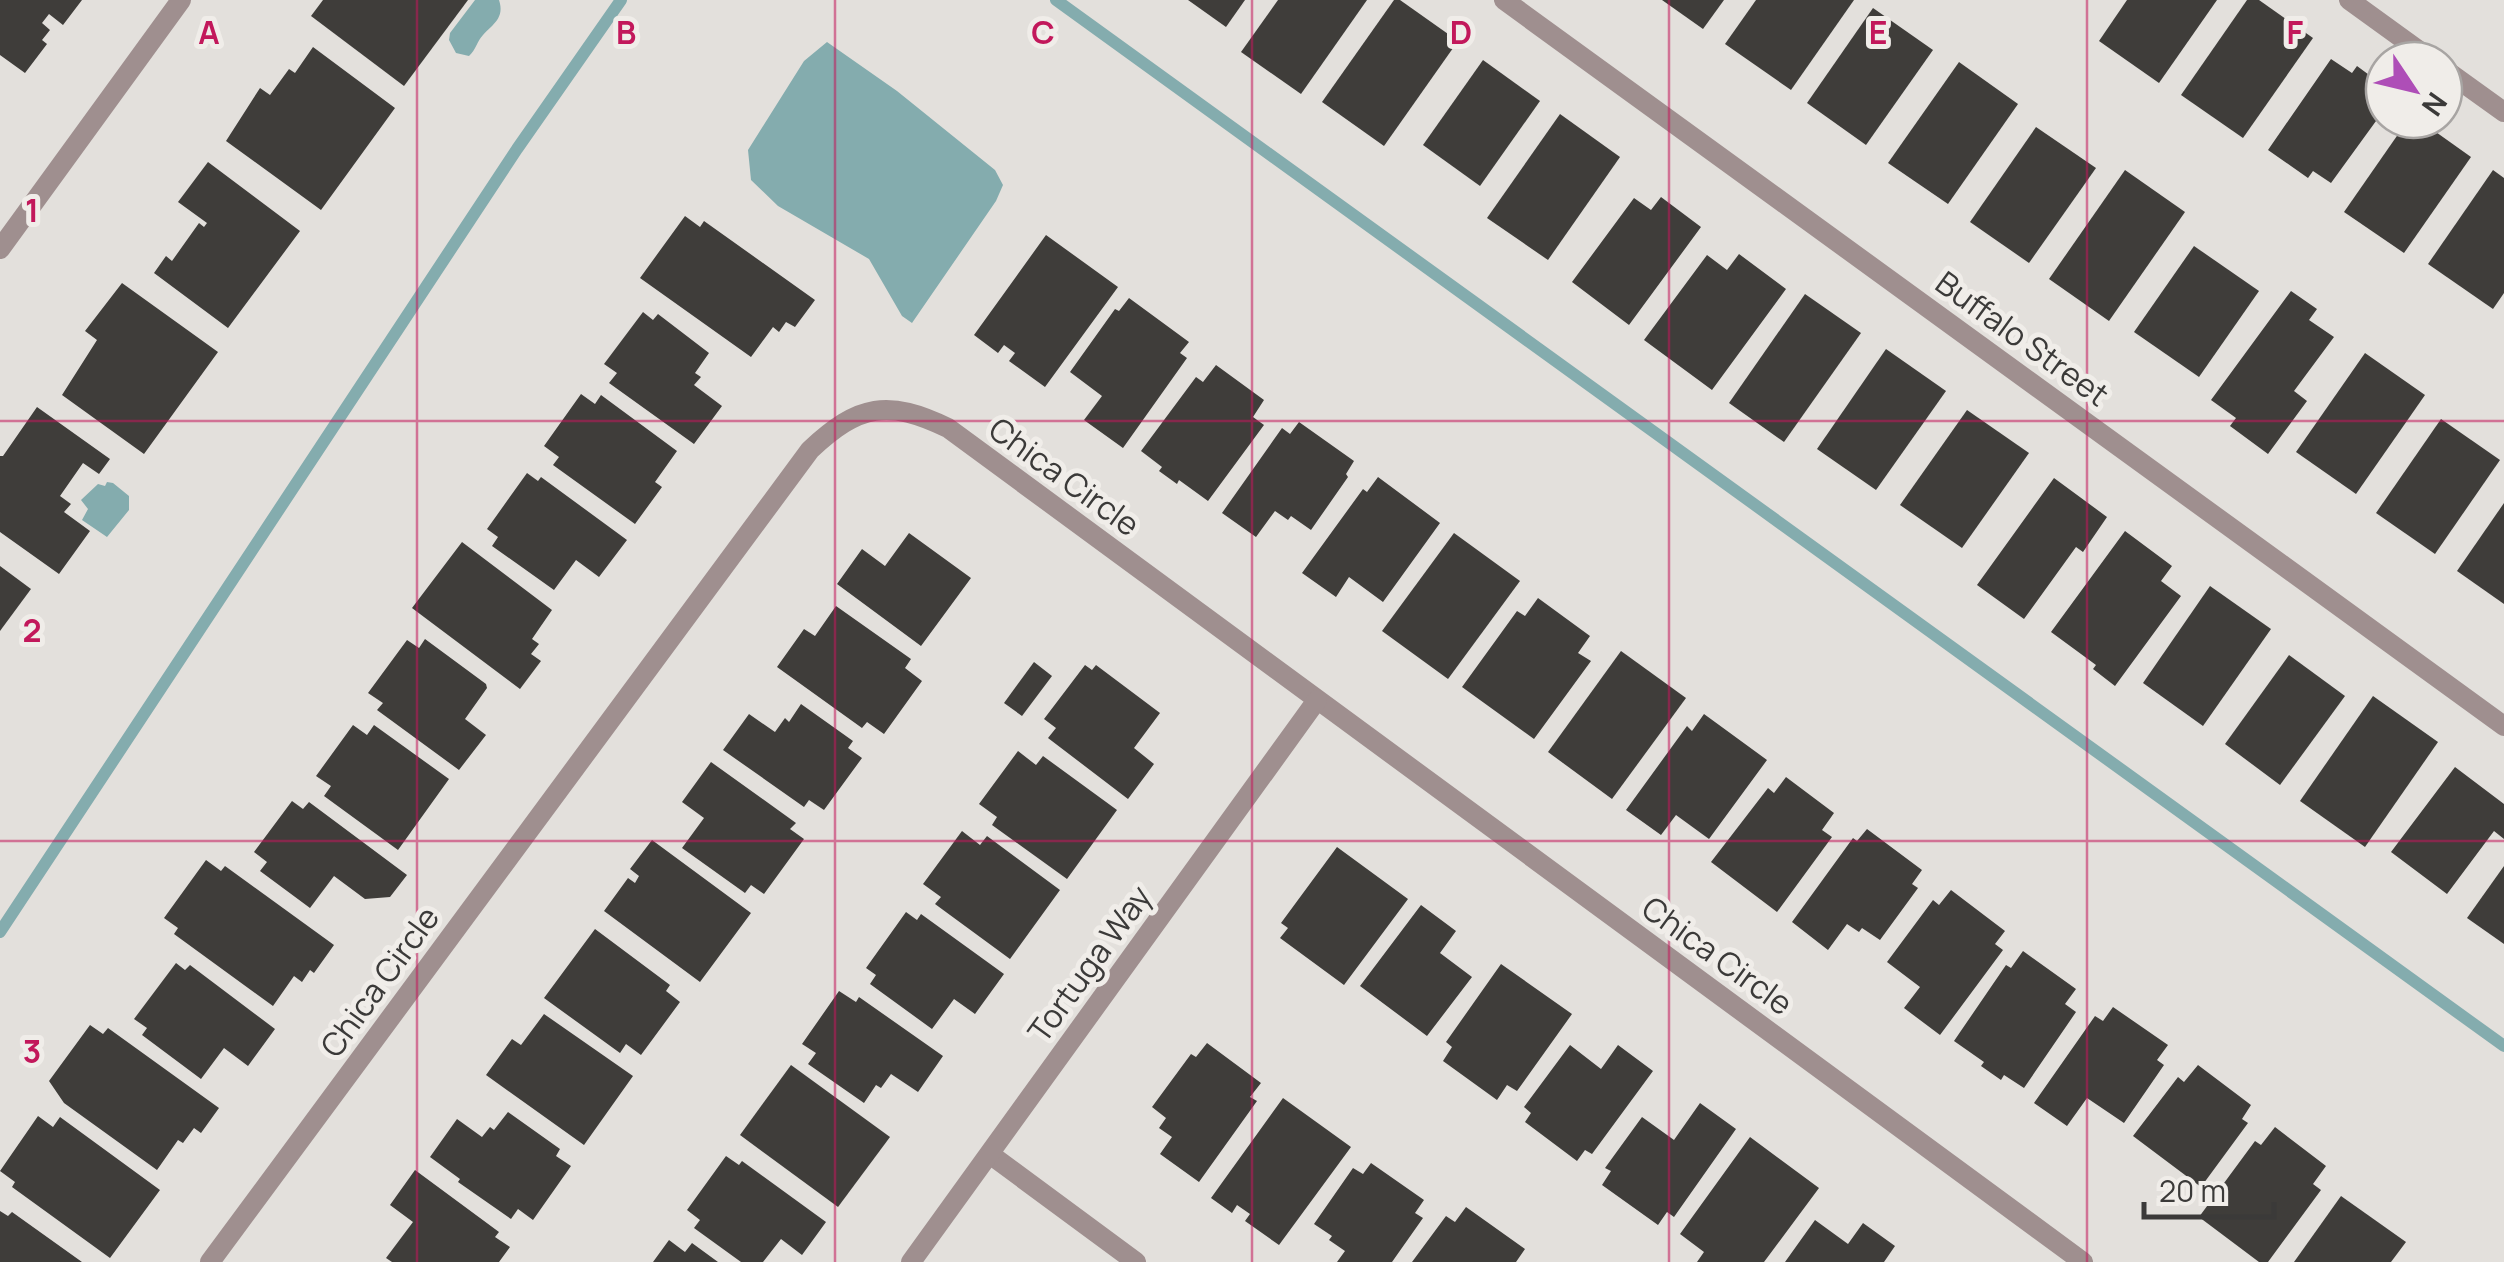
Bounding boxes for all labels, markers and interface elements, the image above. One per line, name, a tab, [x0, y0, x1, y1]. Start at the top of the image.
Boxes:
text: A	[198, 10, 220, 54]
text: B	[616, 10, 636, 54]
text: C	[1031, 10, 1055, 54]
text: D	[1450, 10, 1472, 54]
text: E	[1869, 10, 1887, 54]
text: F	[2287, 10, 2304, 54]
north arrow	[2364, 40, 2464, 140]
text: N	[2414, 86, 2457, 124]
text: 1	[25, 188, 39, 232]
street label: Buffalo Street	[1927, 260, 2118, 416]
street label: Chica Circle	[980, 407, 1149, 546]
text: 2	[22, 608, 42, 652]
street label: Tortuga Way	[1017, 876, 1161, 1051]
street label: Chica Circle	[1633, 886, 1802, 1025]
street label: Chica Circle	[310, 897, 449, 1066]
text: 3	[23, 1029, 41, 1073]
scale bar	[2144, 1157, 2274, 1219]
text: 20 m	[2159, 1170, 2226, 1211]

